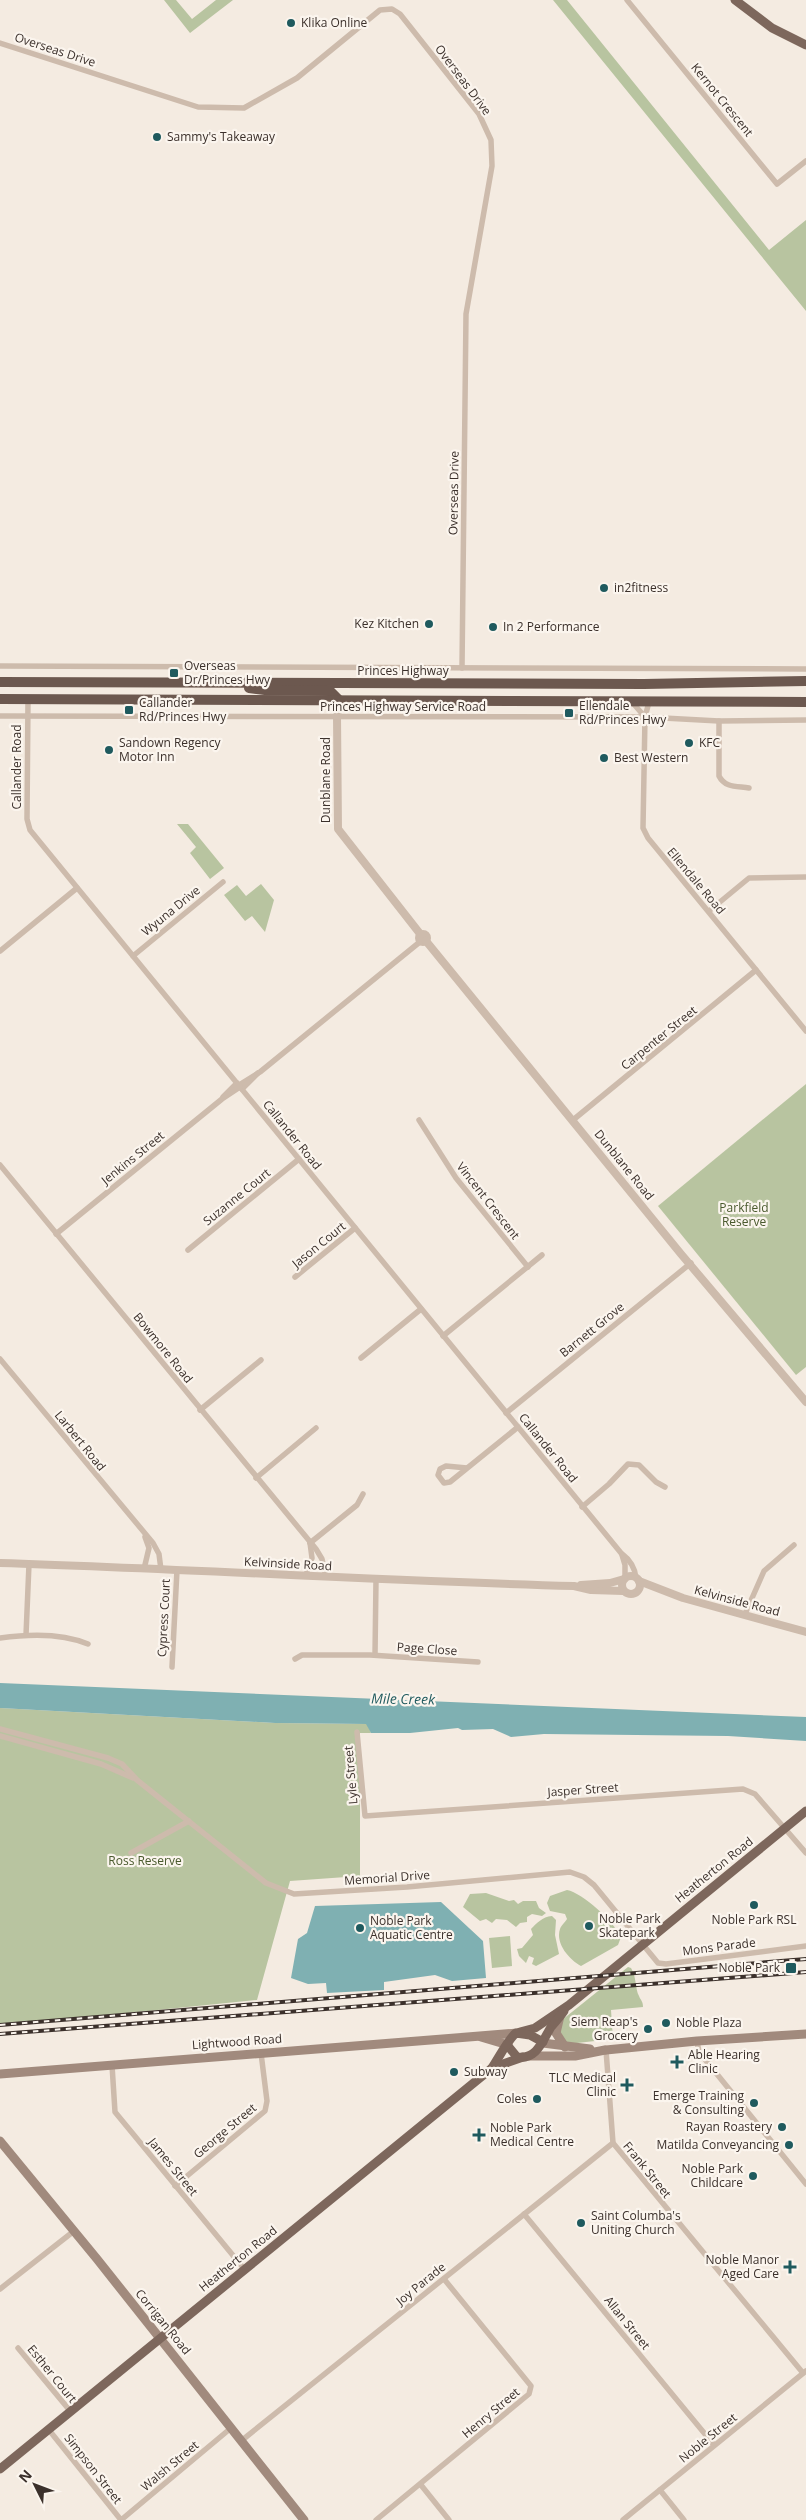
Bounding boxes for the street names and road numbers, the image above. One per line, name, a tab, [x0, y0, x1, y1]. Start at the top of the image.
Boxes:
street label: Overseas Drive	[12, 28, 98, 71]
street label: Overseas Drive	[431, 41, 496, 119]
street label: Kernot Crescent	[687, 59, 757, 140]
street label: Overseas Drive	[444, 450, 463, 535]
street label: Princes Highway	[357, 662, 450, 679]
street label: Princes Highway Service Road	[320, 698, 486, 715]
street label: Callander Road	[8, 724, 25, 810]
street label: Dunblane Road	[317, 737, 334, 823]
street label: Ellendale Road	[663, 844, 729, 918]
street label: Wyuna Drive	[138, 882, 204, 940]
street label: Carpenter Street	[617, 1002, 700, 1074]
street label: Callander Road	[259, 1096, 326, 1173]
street label: Dunblane Road	[591, 1126, 658, 1204]
street label: Jenkins Street	[97, 1127, 168, 1189]
street label: Vincent Crescent	[453, 1158, 524, 1243]
street label: Suzanne Court	[199, 1164, 274, 1229]
street label: Jason Court	[287, 1218, 349, 1272]
street label: Barnett Grove	[556, 1298, 628, 1361]
street label: Bowmore Road	[130, 1309, 197, 1386]
street label: Larbert Road	[51, 1407, 110, 1474]
street label: Callander Road	[515, 1409, 582, 1486]
street label: Kelvinside Road	[244, 1553, 332, 1574]
street label: Cypress Court	[153, 1578, 174, 1658]
street label: Kelvinside Road	[692, 1581, 782, 1620]
street label: Page Close	[396, 1638, 458, 1659]
street label: Lyle Street	[339, 1745, 362, 1805]
street label: Jasper Street	[546, 1779, 619, 1801]
street label: Heatherton Road	[671, 1833, 756, 1906]
street label: Memorial Drive	[343, 1866, 431, 1889]
street label: Mons Parade	[681, 1934, 757, 1959]
street label: Lightwood Road	[191, 2030, 283, 2053]
street label: George Street	[190, 2099, 260, 2162]
street label: James Street	[144, 2133, 202, 2199]
street label: Frank Street	[619, 2138, 675, 2201]
street label: Heatherton Road	[195, 2222, 280, 2295]
street label: Joy Parade	[392, 2258, 449, 2309]
street label: Corrigan Road	[132, 2285, 195, 2358]
street label: Allan Street	[601, 2292, 654, 2353]
street label: Esther Court	[24, 2341, 81, 2406]
street label: Henry Street	[458, 2383, 523, 2442]
street label: Noble Street	[675, 2409, 740, 2466]
street label: Simpson Street	[61, 2430, 126, 2507]
street label: Walsh Street	[137, 2436, 202, 2495]

